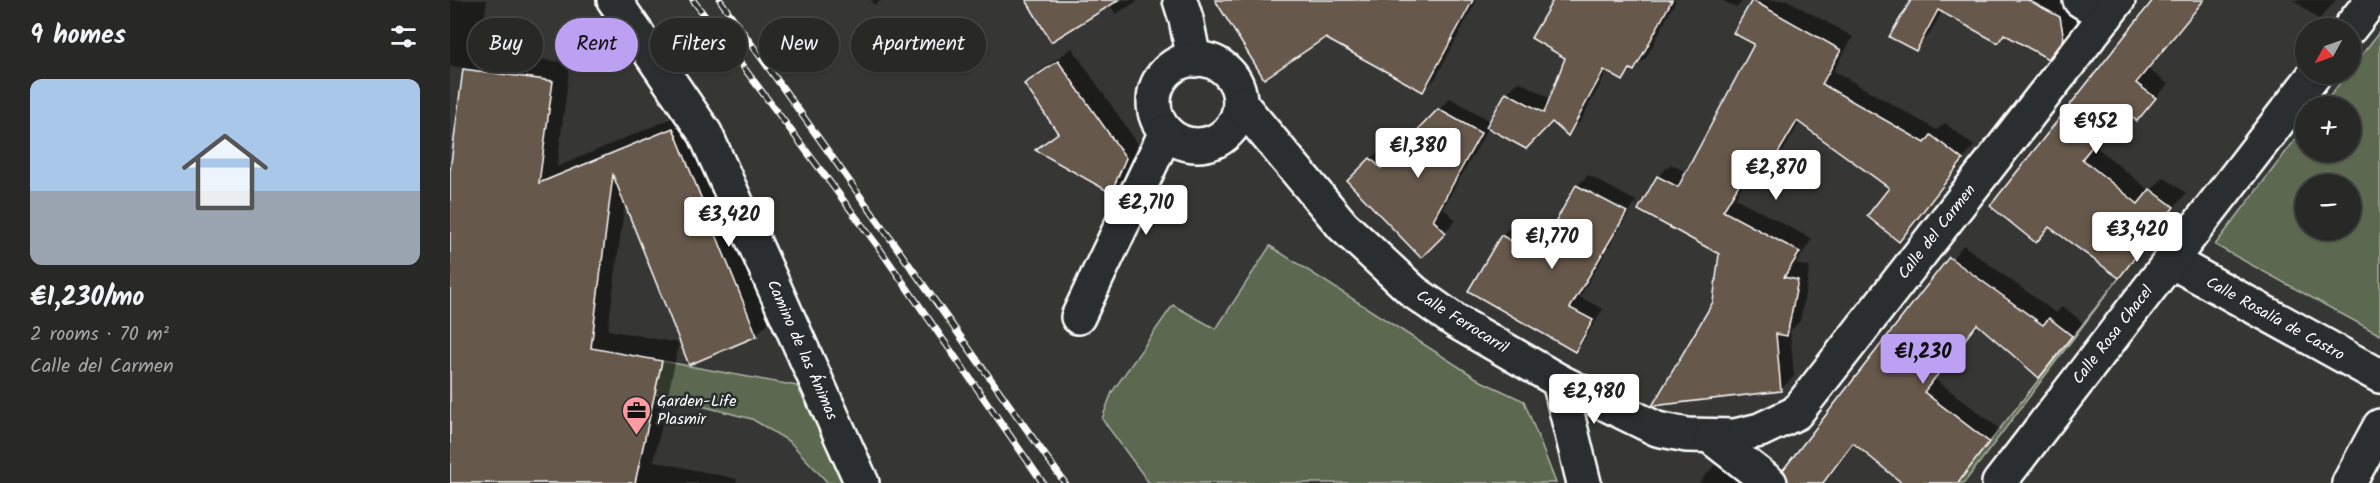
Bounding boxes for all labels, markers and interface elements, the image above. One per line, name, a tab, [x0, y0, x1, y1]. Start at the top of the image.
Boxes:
text: 9 homes	[30, 15, 126, 57]
chip: Buy	[468, 18, 543, 72]
chip: Rent	[555, 18, 638, 72]
chip: Filters	[650, 18, 747, 72]
chip: New	[759, 18, 839, 72]
chip: Apartment	[851, 18, 986, 72]
north arrow	[2295, 18, 2361, 84]
map controls	[2295, 18, 2361, 240]
icon: filters	[387, 20, 420, 53]
button: +	[2295, 96, 2361, 162]
pin: €952	[2060, 104, 2132, 155]
text: €952	[2074, 107, 2118, 139]
icon: home	[171, 118, 279, 226]
pin: €1,380	[1369, 128, 1467, 179]
text: €1,380	[1390, 131, 1446, 163]
pin: €2,870	[1727, 150, 1825, 201]
text: €2,870	[1745, 153, 1807, 185]
button: −	[2295, 174, 2361, 240]
street label: Calle del Carmen	[1892, 179, 1982, 285]
pin: €2,710	[1097, 185, 1195, 236]
text: €2,710	[1118, 188, 1174, 220]
pin: €3,420	[680, 197, 778, 248]
text: €3,420	[698, 200, 760, 232]
pin: €3,420	[2088, 212, 2186, 263]
text: €3,420	[2106, 215, 2168, 247]
pin: €1,770	[1503, 219, 1601, 270]
text: €1,770	[1525, 222, 1579, 254]
street label: Calle Rosalía de Castro	[2201, 270, 2349, 368]
street label: Camino de las Ánimas	[760, 276, 844, 424]
text: €1,230/mo	[30, 277, 144, 319]
street label: Calle Rosa Chacel	[2066, 280, 2160, 390]
street label: Calle Ferrocarril	[1411, 284, 1513, 360]
text: 2 rooms · 70 m²	[30, 319, 169, 351]
pin: €1,230	[1874, 334, 1972, 385]
text: €1,230	[1895, 337, 1951, 369]
text: Calle del Carmen	[30, 351, 174, 383]
pin: €2,980	[1545, 374, 1643, 425]
text: €2,980	[1563, 377, 1625, 409]
place label: Garden-Life Plasmir	[657, 389, 736, 432]
office icon: Garden-Life Plasmir	[620, 394, 652, 436]

